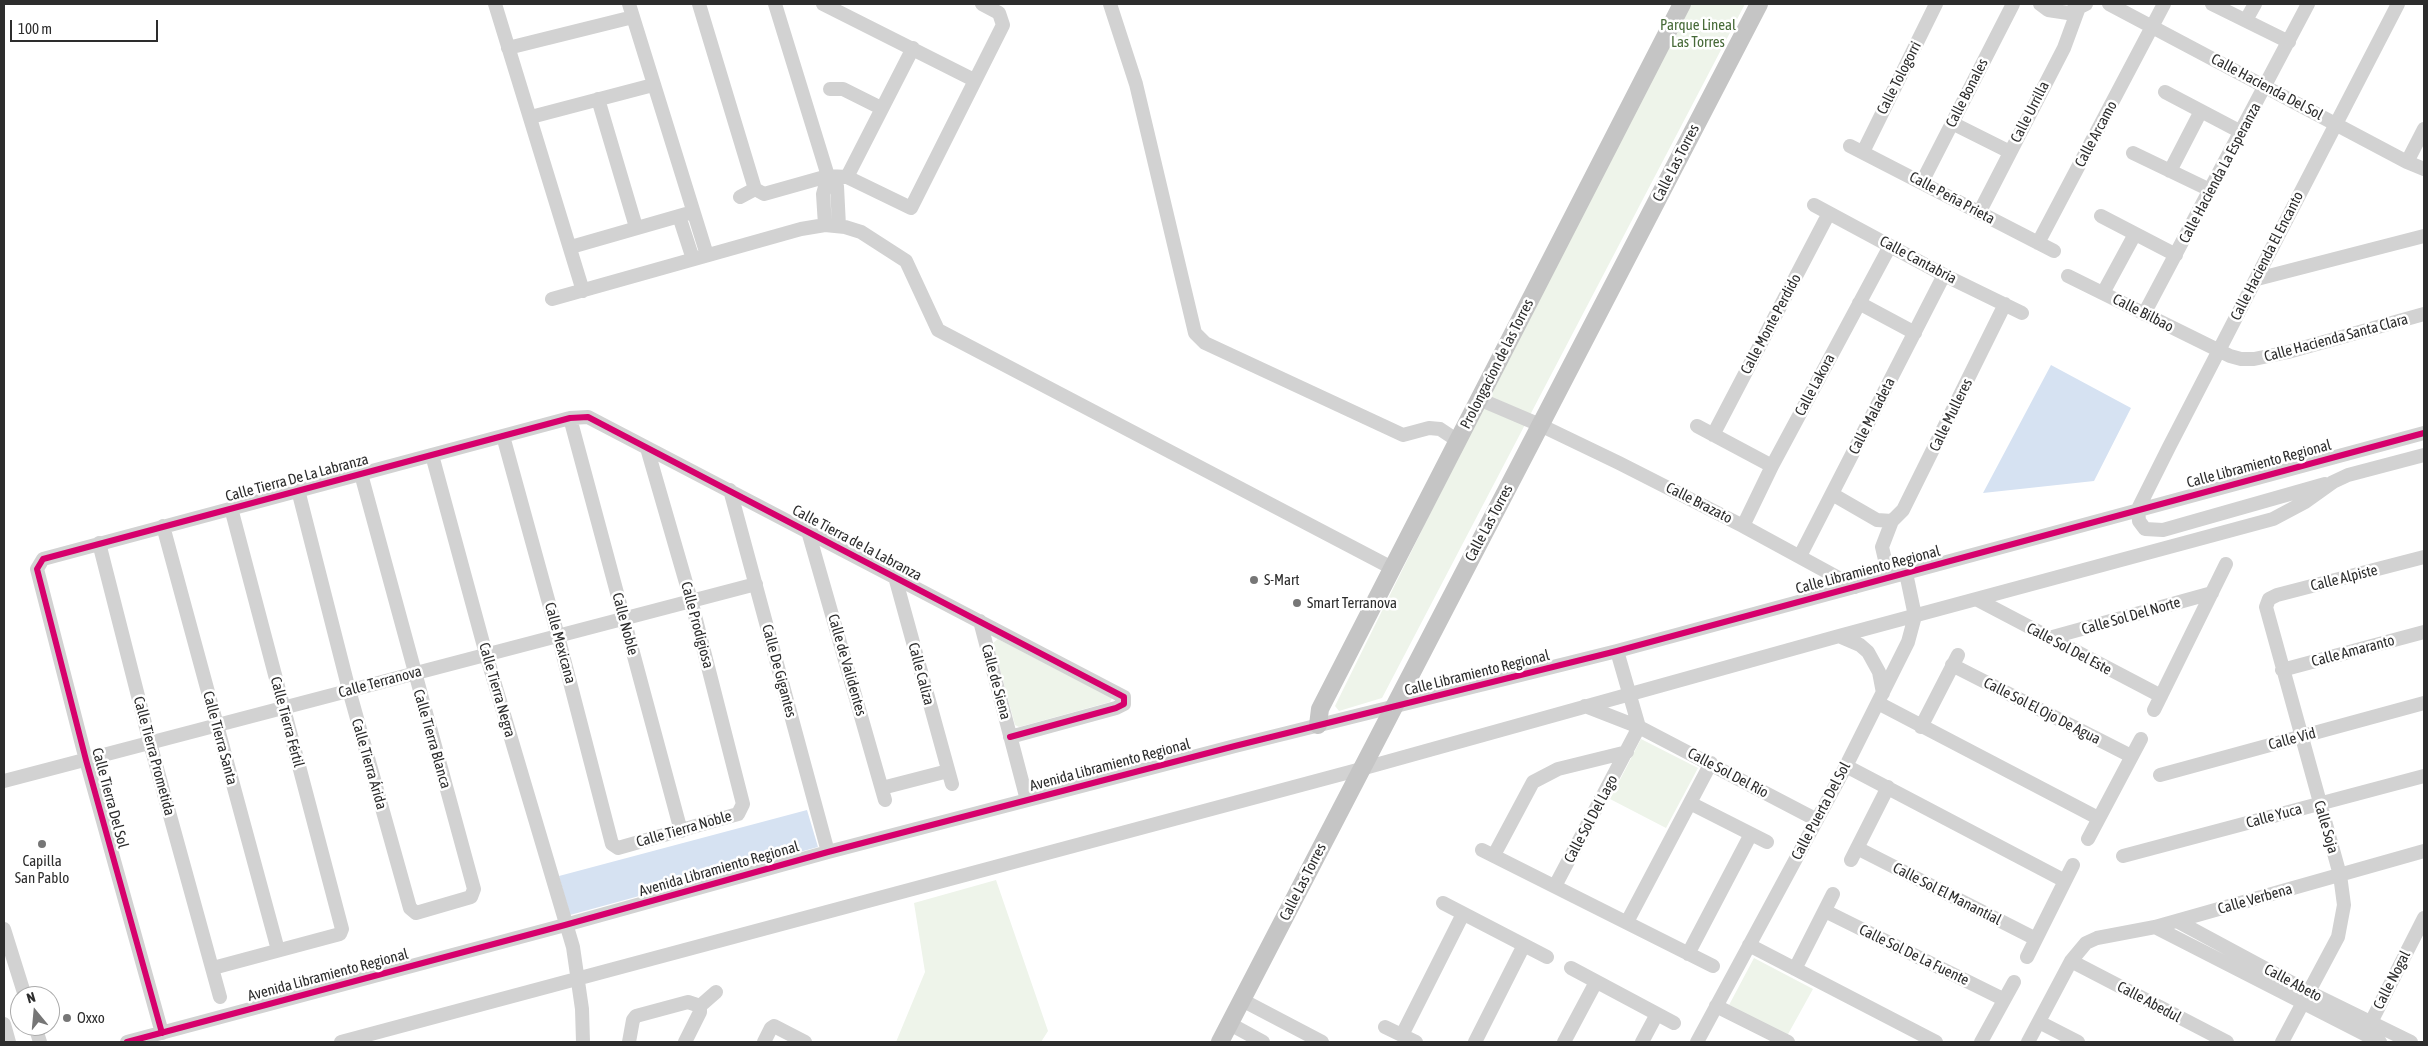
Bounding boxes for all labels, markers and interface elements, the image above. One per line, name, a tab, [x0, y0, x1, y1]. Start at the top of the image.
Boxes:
scale bar	[12, 10, 160, 42]
park label: Parque Lineal Las Torres	[1660, 16, 1736, 51]
text: 100 m	[18, 20, 52, 37]
street label: Calle Tologorri	[1873, 38, 1925, 118]
street label: Calle Hacienda Del Sol	[2208, 50, 2326, 124]
street label: Calle Bonales	[1942, 56, 1992, 130]
street label: Calle Urrilla	[2007, 78, 2053, 146]
street label: Calle Arcamo	[2071, 98, 2121, 170]
street label: Calle Hacienda La Esperanza	[2175, 100, 2265, 246]
street label: Calle Las Torres	[1649, 121, 1703, 205]
street label: Calle Peña Prieta	[1906, 168, 1998, 228]
street label: Calle Hacienda El Encanto	[2227, 188, 2307, 324]
street label: Calle Cantabria	[1876, 232, 1960, 288]
street label: Calle Monte Perdido	[1737, 271, 1805, 377]
street label: Calle Bilbao	[2109, 290, 2177, 336]
street label: Prolongacion de las Torres	[1456, 296, 1538, 432]
street label: Calle Hacienda Santa Clara	[2262, 310, 2410, 366]
street label: Calle Lakora	[1791, 351, 1839, 419]
street label: Calle Maladeta	[1845, 375, 1899, 457]
street label: Calle Mulleres	[1926, 376, 1976, 454]
street label: Calle Libramiento Regional	[2185, 436, 2333, 492]
street label: Calle Tierra De La Labranza	[224, 450, 370, 506]
street label: Calle Brazato	[1663, 479, 1735, 527]
street label: Calle Las Torres	[1461, 482, 1517, 564]
street label: Calle Tierra de la Labranza	[789, 501, 925, 585]
street label: Calle Libramiento Regional	[1794, 542, 1942, 598]
street label: Calle Alpiste	[2309, 561, 2379, 595]
place label: S-Mart	[1264, 571, 1300, 589]
marker: S-Mart	[1248, 574, 1260, 586]
street label: Calle Prodigiosa	[677, 580, 717, 670]
street label: Calle Noble	[608, 591, 642, 657]
street label: Calle Sol Del Norte	[2079, 593, 2183, 639]
place label: Smart Terranova	[1307, 594, 1397, 612]
marker: Smart Terranova	[1291, 597, 1303, 609]
street label: Calle Mexicana	[541, 600, 579, 686]
street label: Calle de Validentes	[824, 612, 870, 718]
street label: Calle Sol Del Este	[2023, 619, 2115, 679]
street label: Calle De Gigantes	[758, 622, 800, 720]
street label: Calle Amaranto	[2310, 631, 2396, 671]
street label: Calle Tierra Negra	[475, 641, 519, 739]
street label: Calle Caliza	[904, 641, 938, 707]
street label: Calle de Siena	[977, 642, 1015, 722]
street label: Calle Libramiento Regional	[1403, 646, 1551, 700]
street label: Calle Terranova	[336, 662, 424, 702]
street label: Calle Sol El Ojo De Agua	[1981, 674, 2103, 748]
street label: Calle Tierra Fértil	[266, 675, 308, 769]
street label: Calle Tierra Blanca	[409, 687, 455, 791]
street label: Calle Tierra Santa	[199, 689, 241, 787]
street label: Calle Tierra Prometida	[129, 694, 179, 818]
street label: Calle Tierra Árida	[347, 716, 391, 812]
street label: Calle Vid	[2266, 724, 2318, 754]
street label: Avenida Libramiento Regional	[1028, 735, 1192, 795]
street label: Calle Sol Del Río	[1684, 744, 1772, 802]
street label: Calle Tierra Del Sol	[88, 746, 132, 850]
street label: Calle Puerta Del Sol	[1788, 759, 1854, 863]
street label: Calle Sol Del Lago	[1560, 772, 1622, 866]
street label: Calle Soja	[2310, 798, 2342, 856]
street label: Calle Yuca	[2244, 800, 2304, 832]
street label: Calle Tierra Noble	[634, 807, 734, 851]
marker: Capilla San Pablo	[36, 838, 48, 850]
street label: Avenida Libramiento Regional	[637, 838, 801, 900]
street label: Calle Las Torres	[1276, 840, 1330, 924]
place label: Capilla San Pablo	[15, 852, 69, 887]
street label: Calle Sol El Manantial	[1890, 859, 2004, 929]
street label: Calle Verbena	[2216, 880, 2294, 918]
street label: Calle Sol De La Fuente	[1856, 921, 1972, 989]
street label: Avenida Libramiento Regional	[246, 945, 410, 1005]
street label: Calle Nogal	[2370, 948, 2414, 1012]
street label: Calle Abeto	[2261, 960, 2325, 1006]
street label: Calle Abedul	[2114, 978, 2184, 1026]
north arrow	[10, 986, 60, 1036]
text: N	[25, 989, 37, 1006]
place label: Oxxo	[77, 1009, 105, 1027]
marker: Oxxo	[61, 1012, 73, 1024]

